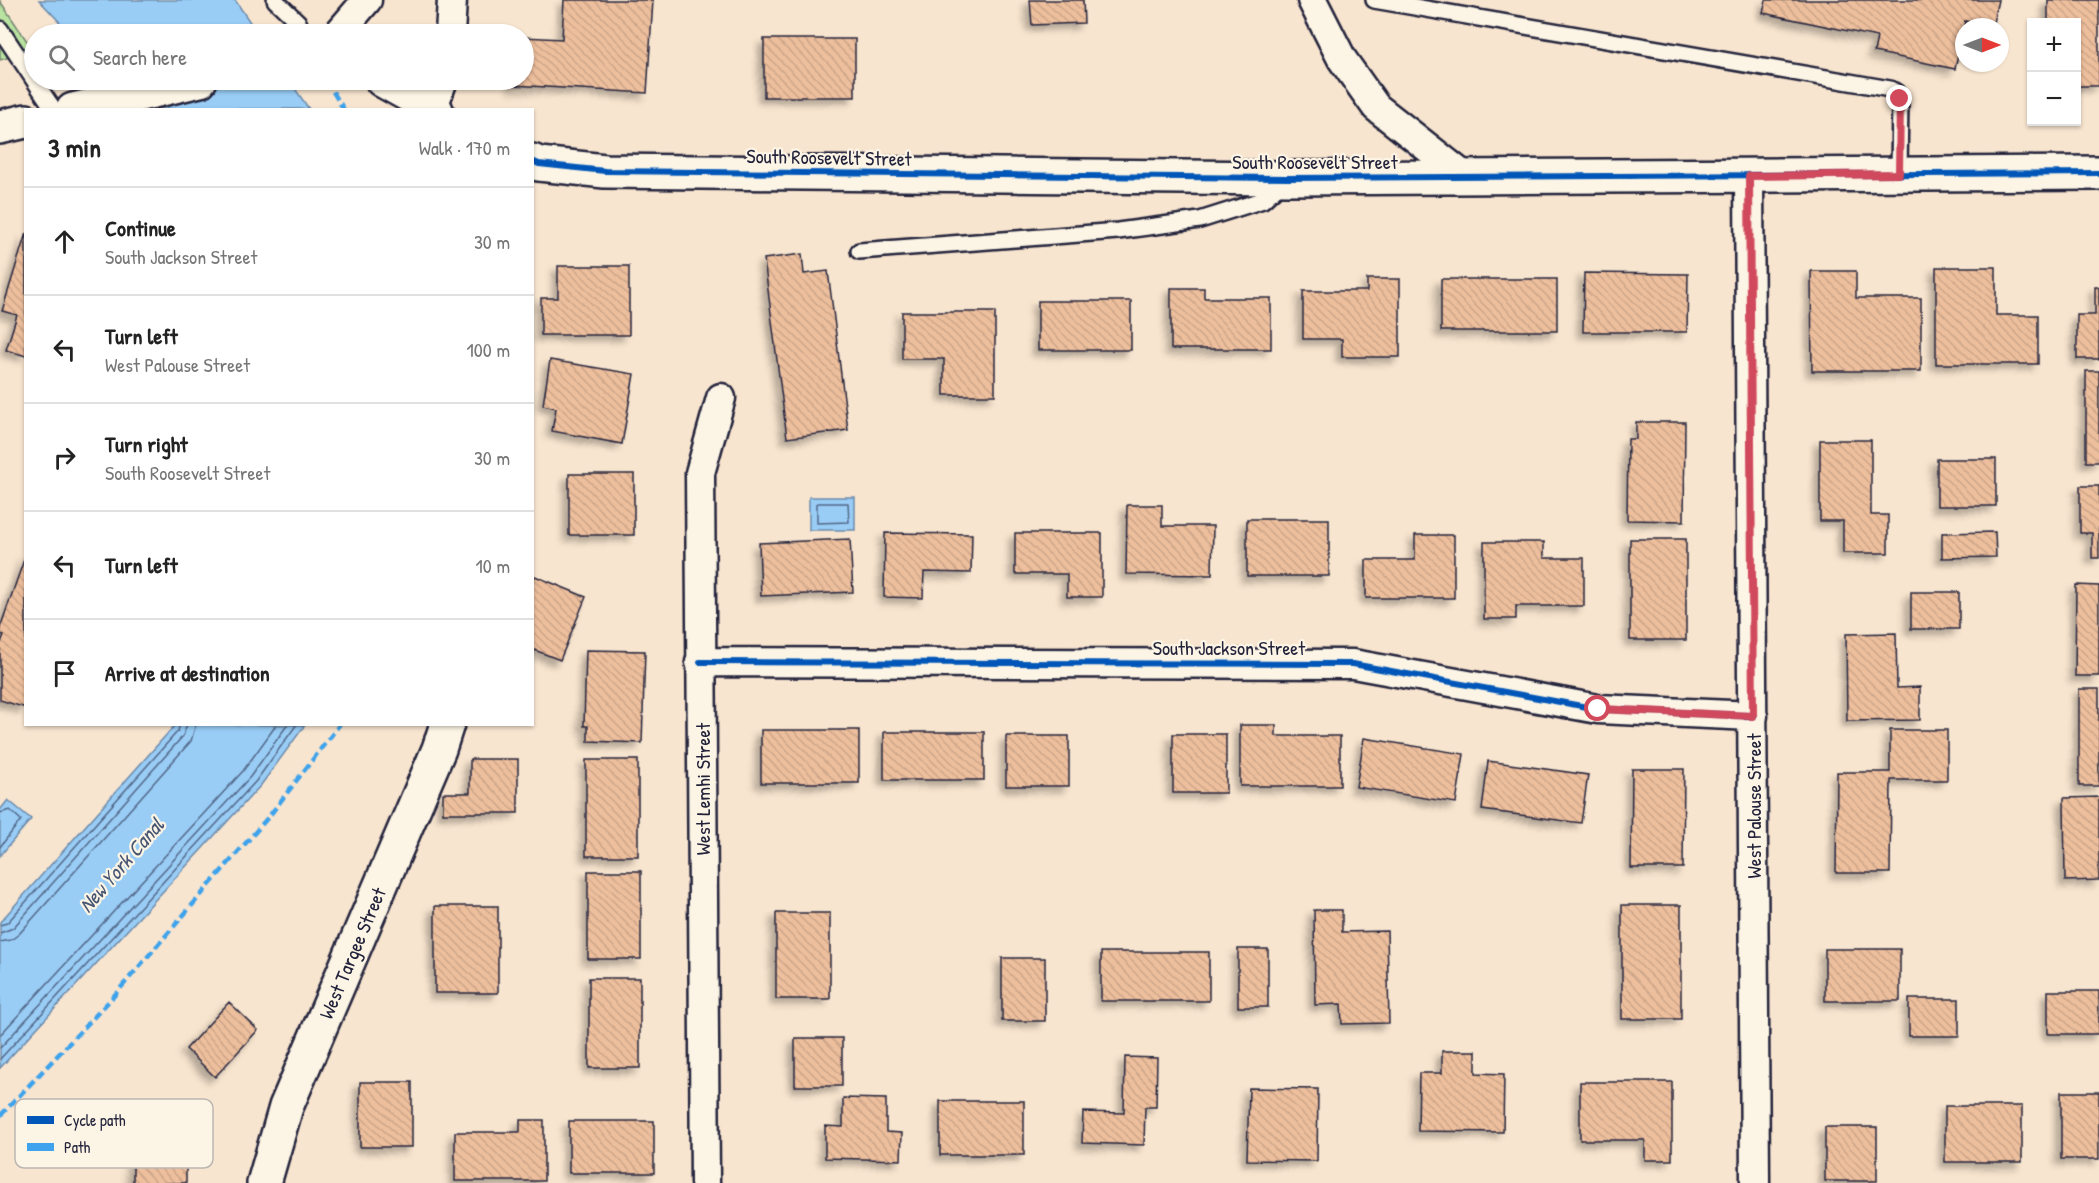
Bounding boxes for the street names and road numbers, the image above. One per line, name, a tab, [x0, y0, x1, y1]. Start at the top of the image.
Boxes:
street label: South Roosevelt Street	[746, 142, 913, 172]
street label: South Roosevelt Street	[1232, 148, 1399, 175]
street label: South Jackson Street	[1153, 634, 1306, 661]
street label: West Lemhi Street	[689, 722, 716, 855]
street label: West Palouse Street	[1740, 732, 1767, 879]
street label: West Targee Street	[312, 882, 392, 1023]

